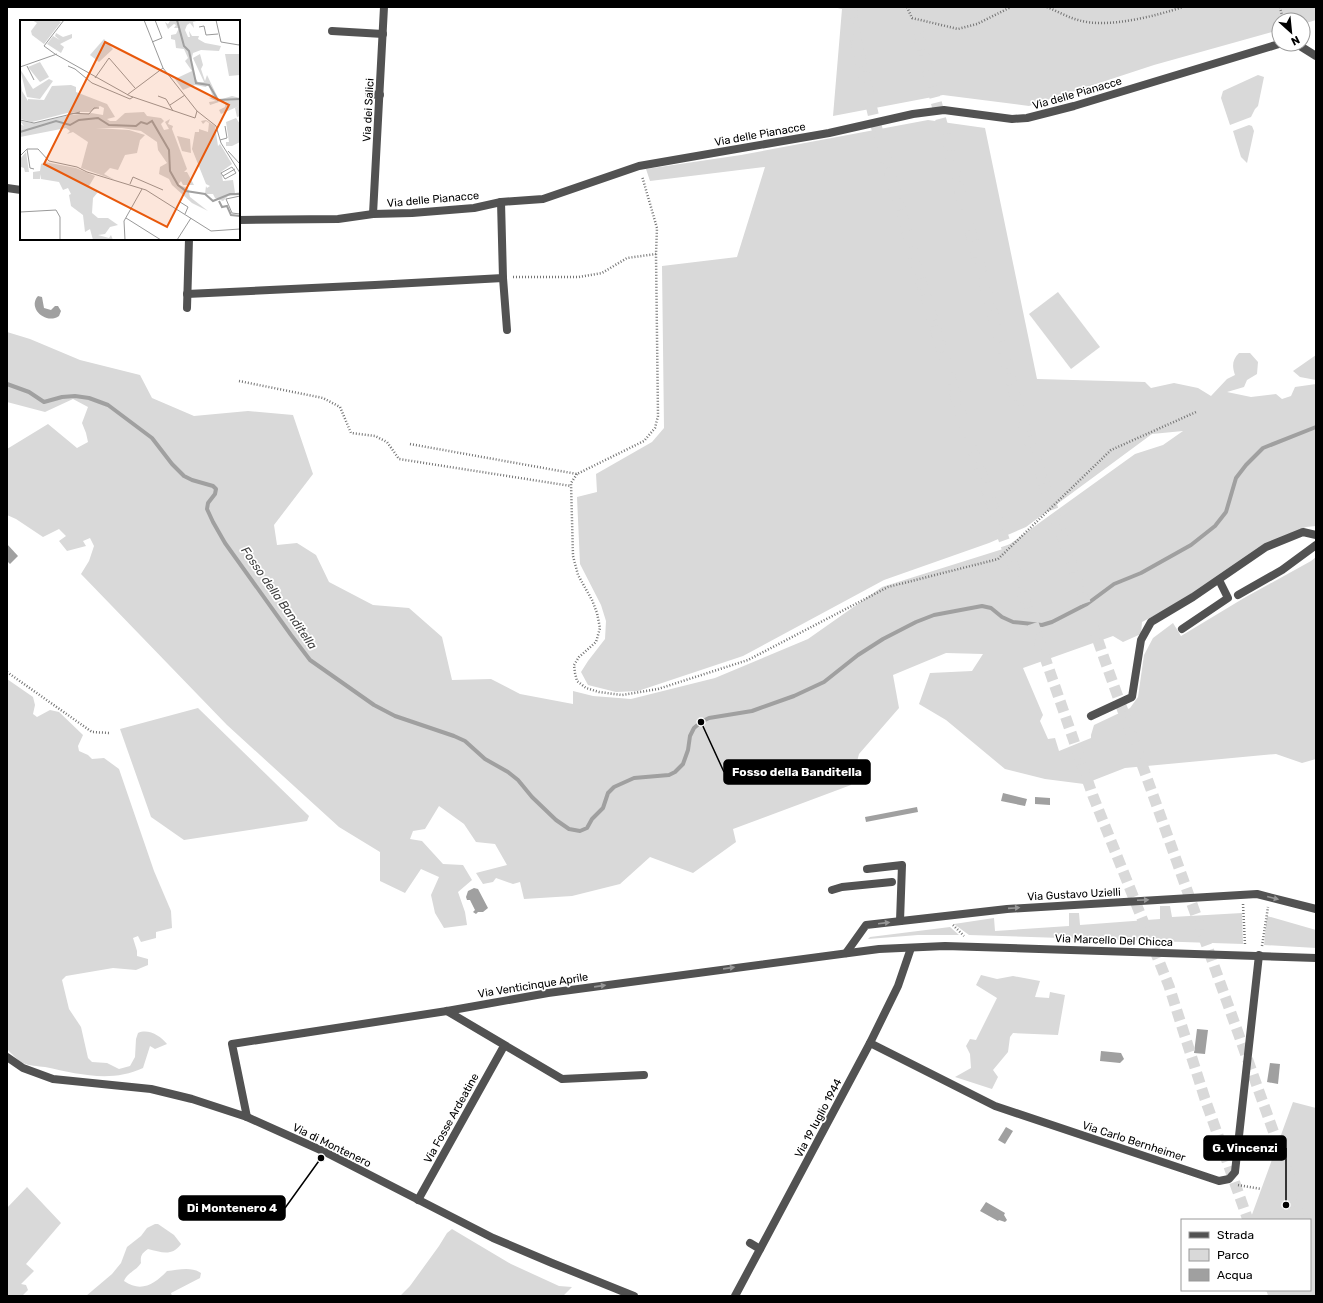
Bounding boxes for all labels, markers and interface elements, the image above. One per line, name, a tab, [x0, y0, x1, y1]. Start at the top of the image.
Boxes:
north arrow	[1271, 12, 1311, 52]
inset map	[20, 20, 240, 240]
text: N	[1289, 33, 1302, 48]
street label: Via delle Pianacce	[1031, 75, 1123, 112]
street label: Via dei Salici	[360, 78, 377, 142]
street label: Via delle Pianacce	[713, 120, 807, 149]
street label: Via delle Pianacce	[386, 189, 480, 210]
water label: Fosso della Banditella	[238, 544, 320, 652]
callout: Fosso della Banditella	[724, 760, 870, 784]
text: Fosso della Banditella	[732, 765, 862, 779]
street label: Via Gustavo Uzielli	[1027, 886, 1121, 903]
one-way arrow	[1266, 895, 1279, 901]
one-way arrow	[1137, 897, 1149, 904]
one-way arrow	[1008, 905, 1020, 912]
one-way arrow	[878, 919, 890, 926]
street label: Via Marcello Del Chicca	[1055, 932, 1173, 949]
one-way arrow	[723, 965, 735, 972]
street label: Via Venticinque Aprile	[477, 970, 589, 1001]
one-way arrow	[594, 982, 606, 989]
street label: Via Fosse Ardeatine	[421, 1071, 482, 1166]
street label: Via 19 luglio 1944	[792, 1076, 845, 1160]
street label: Via Carlo Bernheimer	[1081, 1119, 1188, 1165]
street label: Via di Montenero	[290, 1121, 373, 1170]
callout: G. Vincenzi	[1204, 1136, 1286, 1160]
text: G. Vincenzi	[1212, 1141, 1278, 1155]
callout: Di Montenero 4	[179, 1196, 285, 1220]
text: Di Montenero 4	[187, 1201, 277, 1215]
legend	[1181, 1219, 1311, 1291]
text: Strada	[1217, 1228, 1254, 1242]
text: Parco	[1217, 1248, 1249, 1262]
text: Acqua	[1217, 1268, 1253, 1282]

